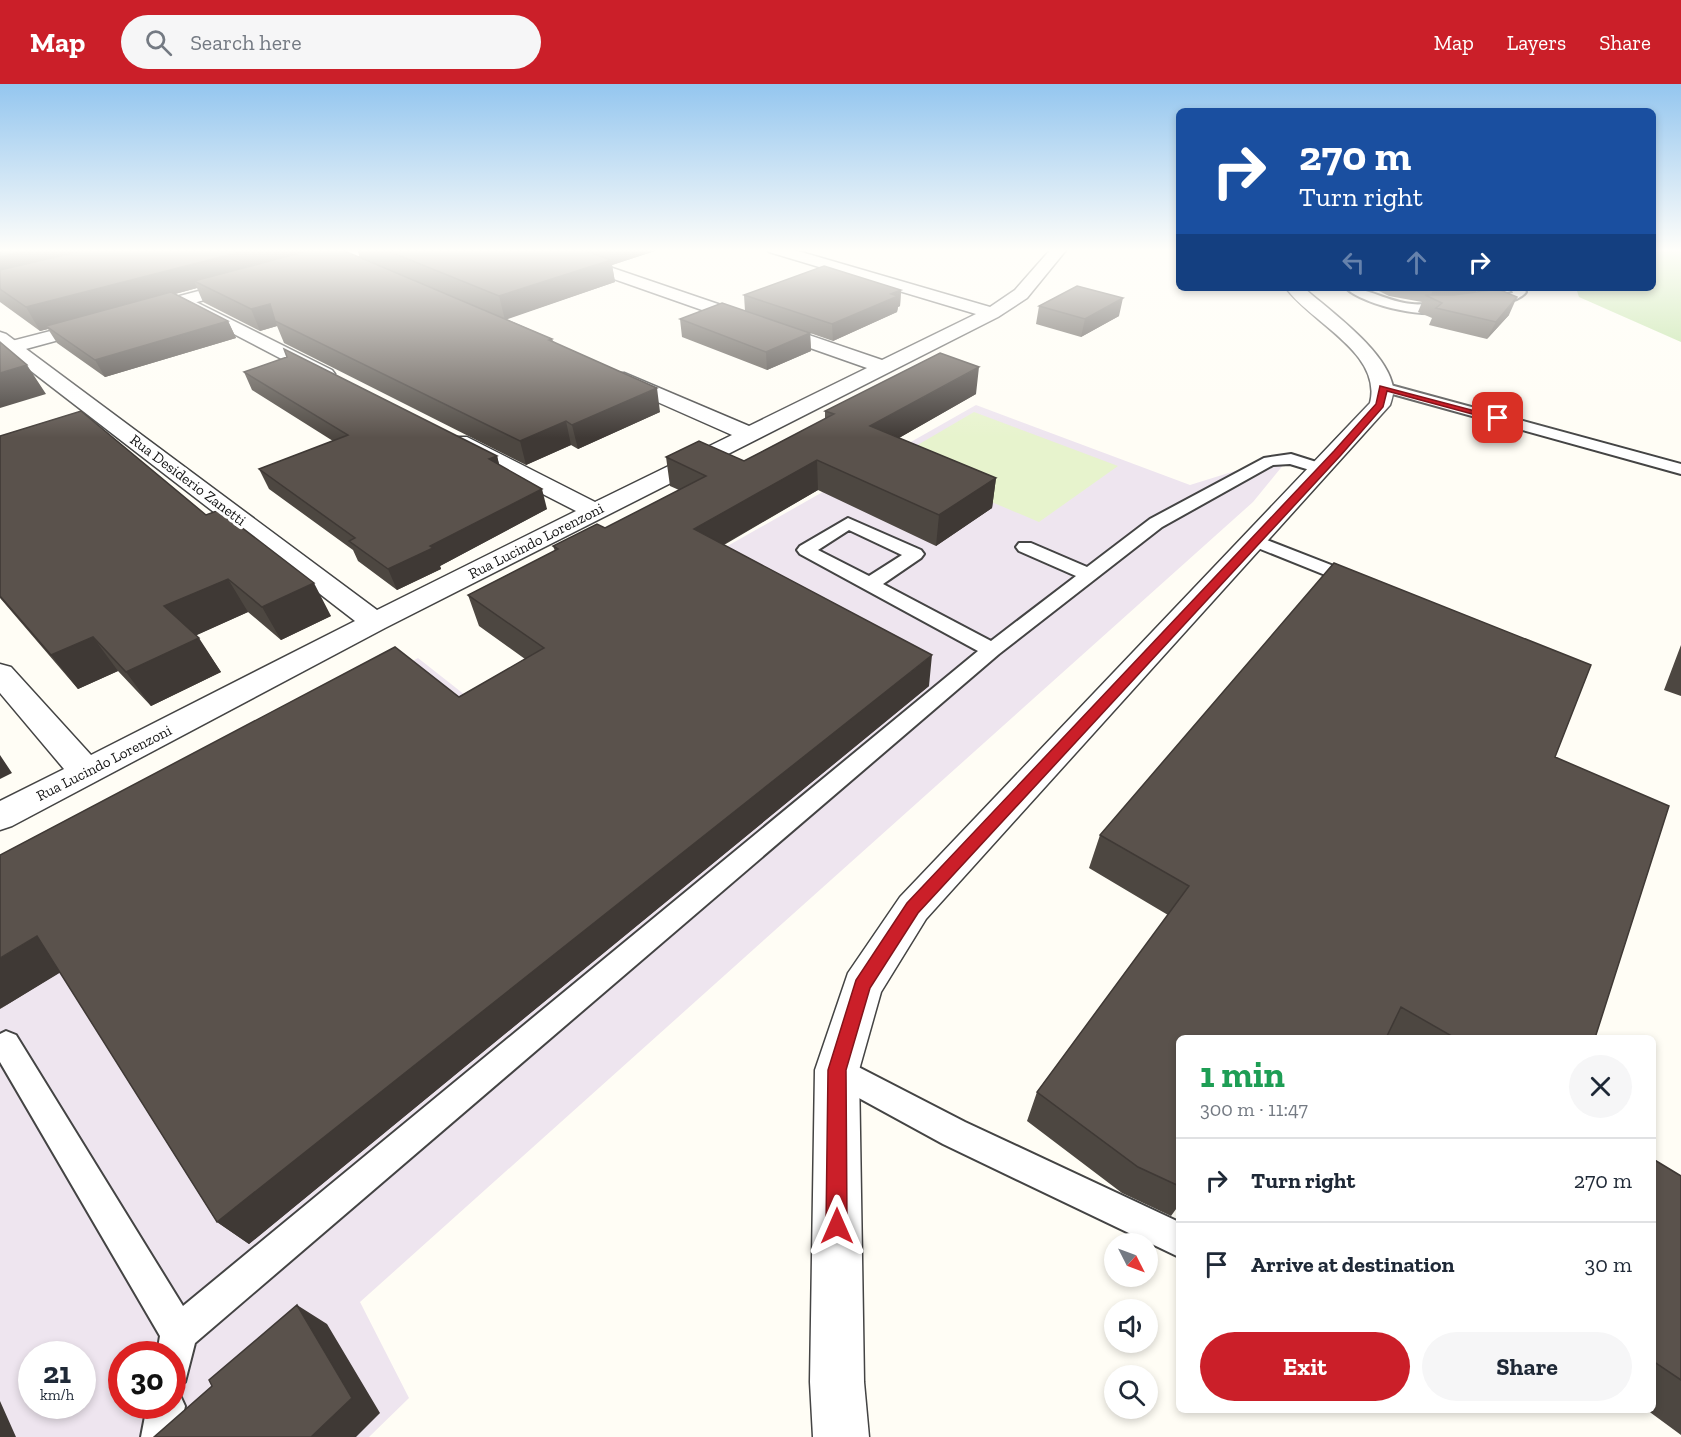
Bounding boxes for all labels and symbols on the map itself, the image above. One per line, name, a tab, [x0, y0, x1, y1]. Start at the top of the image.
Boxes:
pin	[1472, 392, 1523, 443]
street label: Rua Desiderio Zanetti	[126, 431, 250, 529]
street label: Rua Lucindo Lorenzoni	[465, 499, 607, 583]
street label: Rua Lucindo Lorenzoni	[33, 721, 175, 805]
position arrow	[805, 1194, 869, 1258]
north arrow	[1104, 1233, 1158, 1287]
speed limit sign: 30	[108, 1341, 186, 1419]

